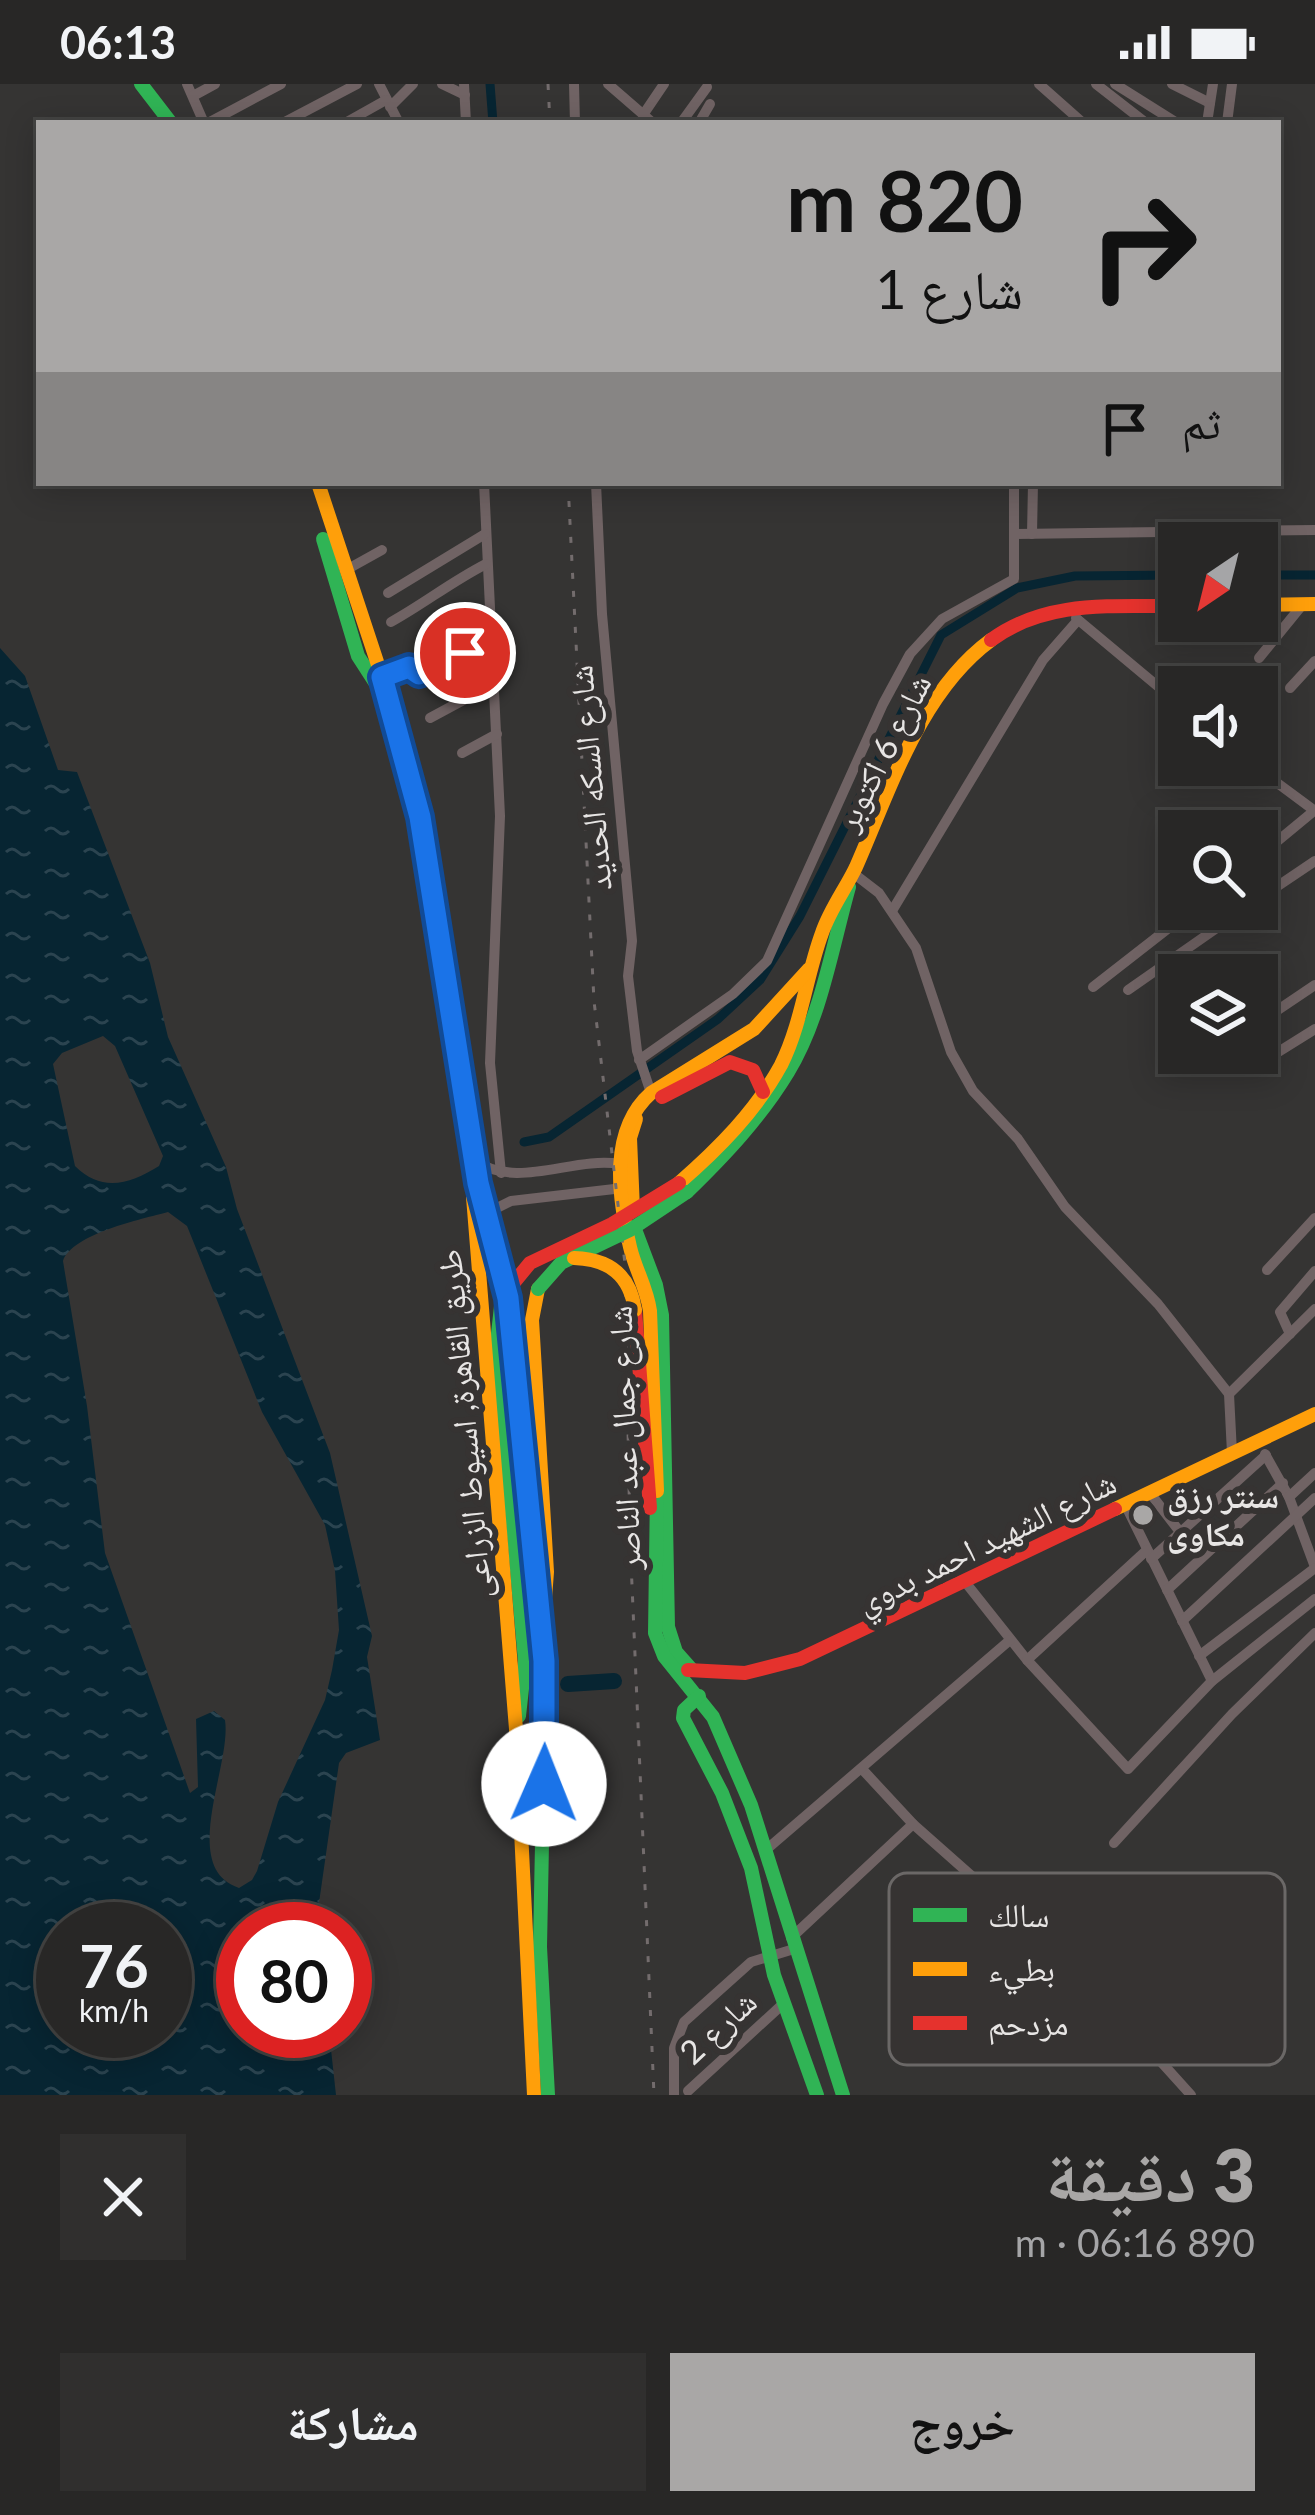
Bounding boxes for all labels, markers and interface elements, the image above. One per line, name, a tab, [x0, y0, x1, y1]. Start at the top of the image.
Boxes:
text: 06:13	[60, 15, 176, 69]
text: 820 m	[786, 149, 1023, 250]
icon: right	[1065, 168, 1221, 324]
text: شارع 1	[875, 256, 1023, 321]
text: ثم	[1182, 395, 1221, 449]
icon: arrive	[1092, 396, 1158, 462]
north arrow	[1158, 522, 1278, 642]
map controls	[1158, 522, 1278, 1074]
pin	[414, 602, 516, 704]
icon: arrive	[432, 620, 498, 686]
street label: شارع السكه الحديد	[559, 664, 621, 892]
button: sound	[1158, 666, 1278, 786]
street label: شارع 6 اكتوبر	[825, 667, 940, 838]
button: search	[1158, 810, 1278, 930]
button: layers	[1158, 954, 1278, 1074]
street label: طريق القاهرة, اسيوط الزراعى	[428, 1248, 500, 1600]
street label: شارع جمال عبد الناصر	[598, 1305, 650, 1572]
street label: شارع الشهيد احمد بدوي	[849, 1461, 1125, 1628]
place label: سنتر رزق مكاوى	[1167, 1475, 1279, 1554]
marker: سنتر رزق مكاوى	[1130, 1502, 1156, 1528]
position arrow	[481, 1721, 607, 1847]
legend	[889, 1873, 1285, 2065]
text: سالك	[988, 1894, 1049, 1934]
speed limit sign: 80	[216, 1902, 372, 2058]
text: 76	[79, 1929, 149, 2001]
text: بطيء	[988, 1948, 1055, 1995]
street label: شارع 2	[671, 1981, 765, 2073]
text: km/h	[79, 1992, 149, 2028]
text: مزدحم	[988, 2002, 1068, 2046]
text: 3 دقيقة	[1045, 2131, 1255, 2217]
button: close	[60, 2134, 186, 2260]
text: 890 m · 06:16	[1015, 2219, 1255, 2265]
button: مشاركة	[60, 2353, 646, 2491]
button: خروج	[670, 2353, 1255, 2491]

